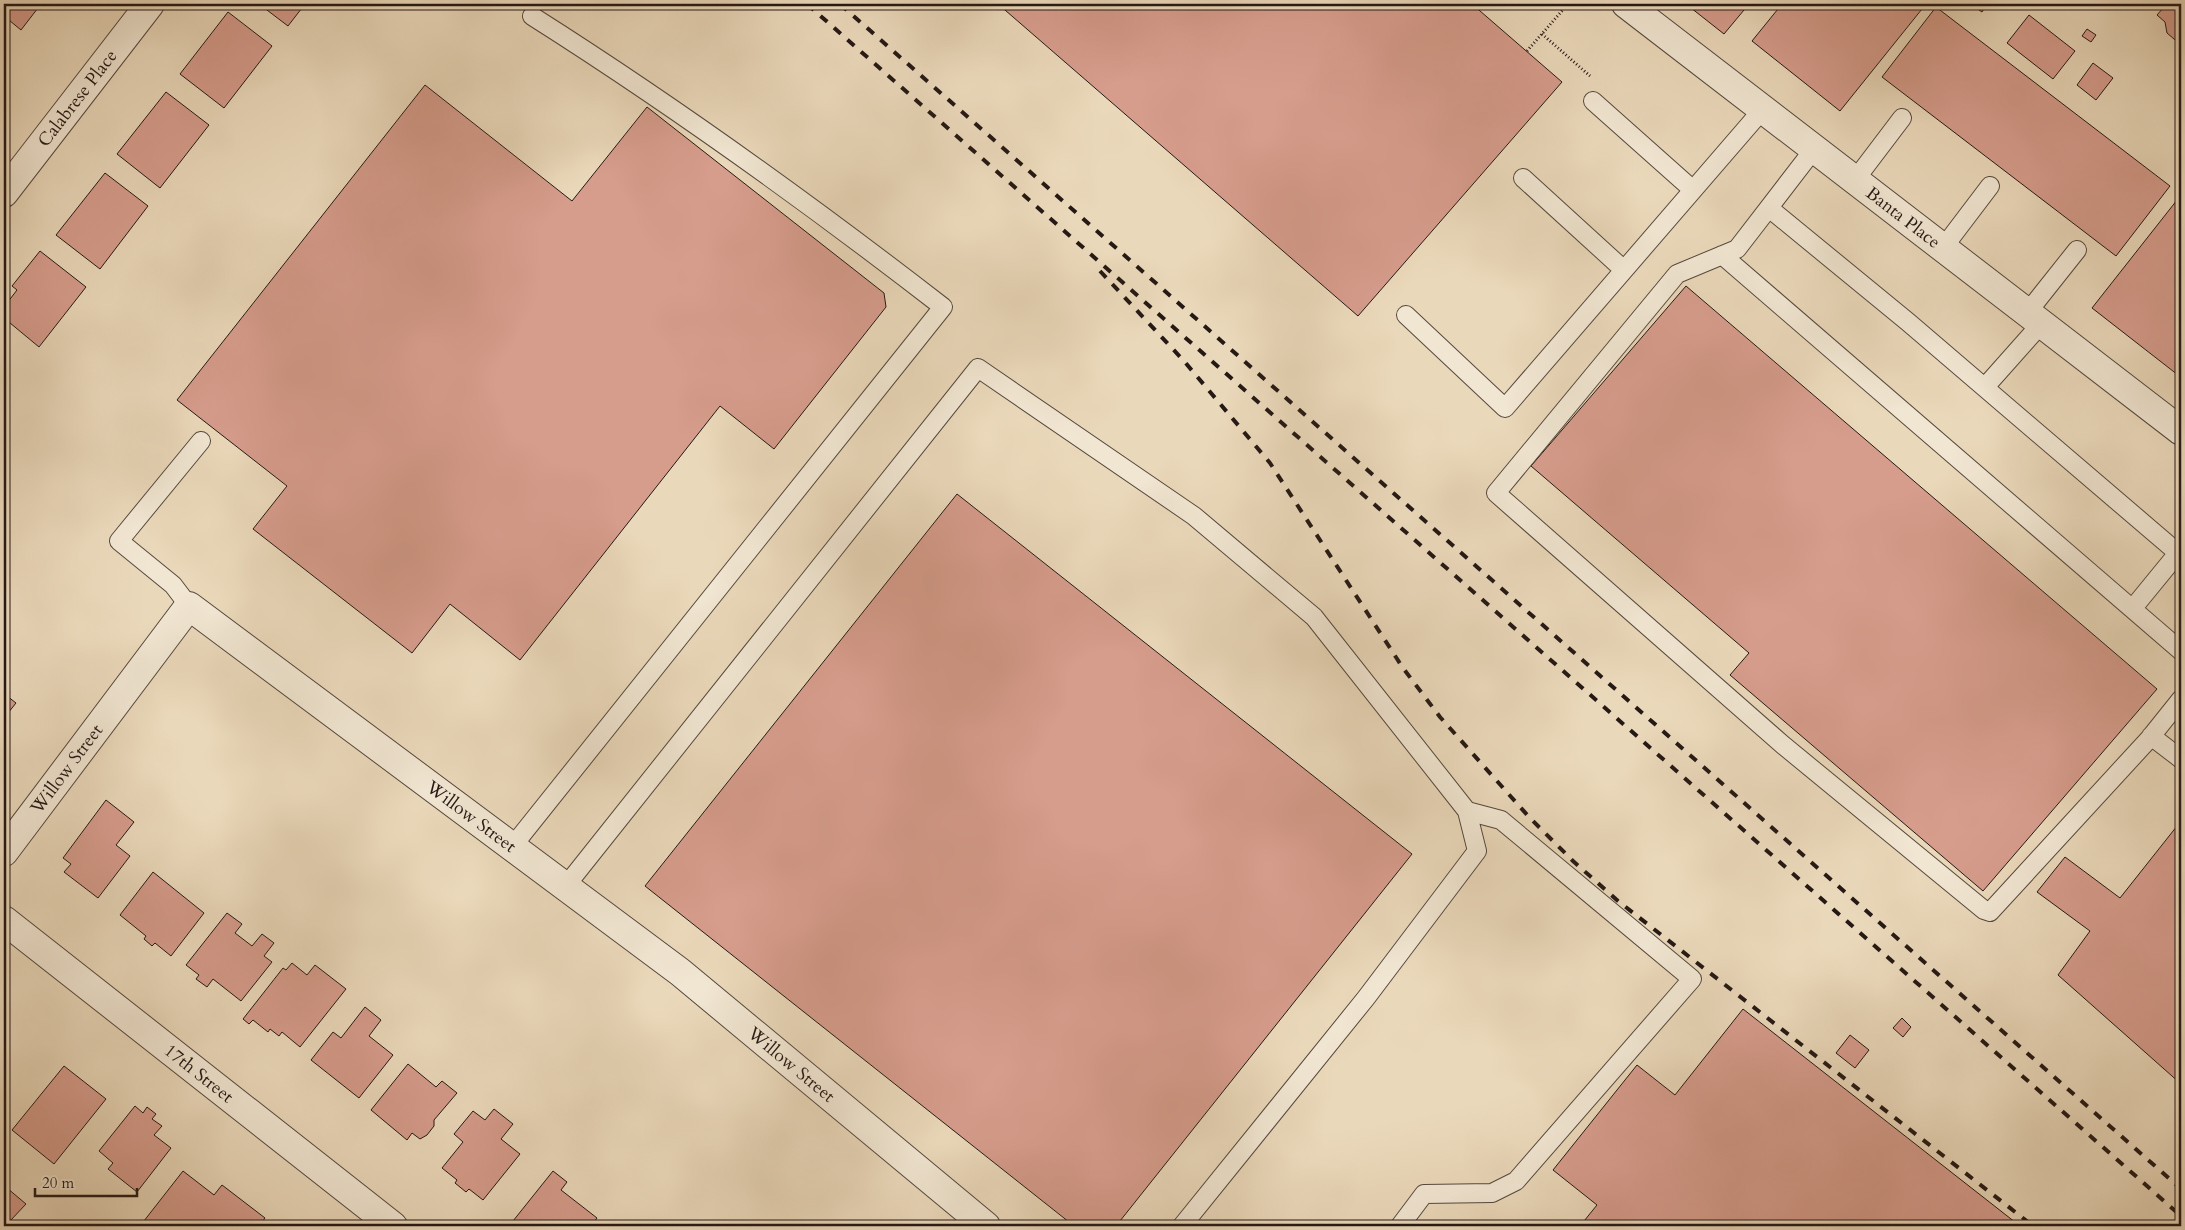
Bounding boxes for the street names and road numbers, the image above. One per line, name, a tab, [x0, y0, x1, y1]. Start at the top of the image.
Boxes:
street label: Calabrese Place	[32, 44, 123, 152]
street label: Banta Place	[1861, 181, 1946, 255]
street label: Willow Street	[24, 719, 109, 820]
street label: Willow Street	[420, 774, 522, 859]
street label: Willow Street	[741, 1021, 840, 1109]
street label: 17th Street	[159, 1038, 239, 1109]

